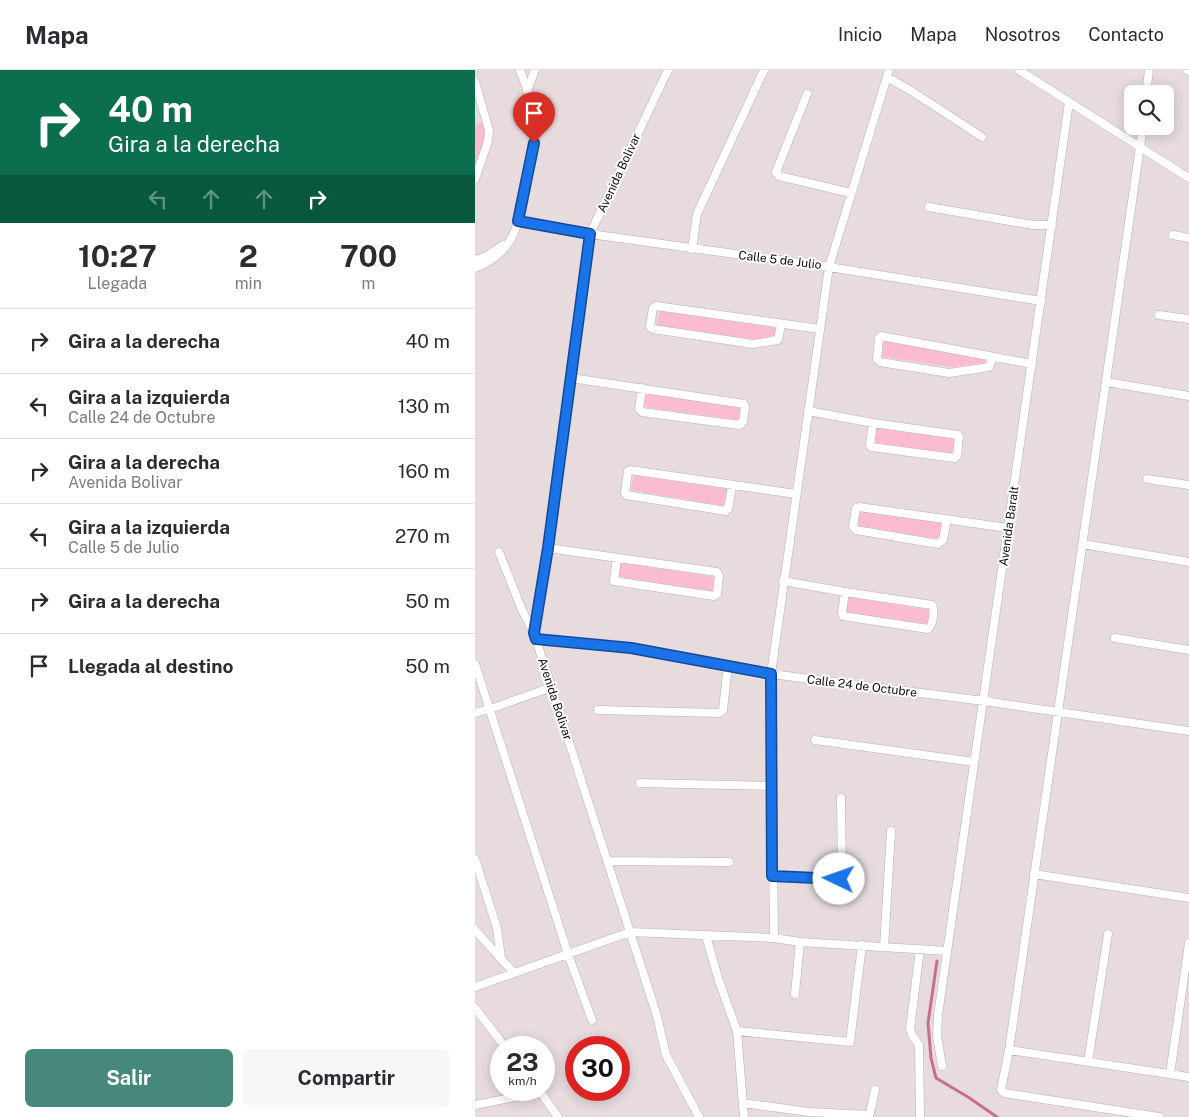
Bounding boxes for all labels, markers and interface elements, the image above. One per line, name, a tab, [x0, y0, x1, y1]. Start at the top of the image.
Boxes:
text: Mapa	[25, 21, 89, 49]
text: Inicio	[838, 24, 882, 45]
text: Mapa	[910, 24, 957, 45]
text: Nosotros	[985, 24, 1060, 45]
text: Contacto	[1088, 24, 1164, 45]
map controls	[1124, 85, 1174, 135]
button: search	[1124, 85, 1174, 135]
text: 40 m	[108, 89, 193, 130]
icon: right	[25, 90, 90, 155]
pin	[513, 92, 555, 143]
icon: arrive	[520, 99, 548, 127]
text: Gira a la derecha	[108, 131, 280, 157]
street label: Avenida Bolivar	[595, 131, 644, 215]
icon: left	[144, 185, 172, 213]
icon: ahead	[197, 185, 225, 213]
icon: ahead	[250, 185, 278, 213]
icon: right	[303, 185, 331, 213]
text: 10:27	[78, 238, 157, 274]
text: 2	[239, 238, 258, 274]
text: 700	[340, 238, 397, 274]
street label: Calle 5 de Julio	[738, 248, 823, 272]
text: Llegada	[88, 274, 147, 293]
text: min	[235, 274, 262, 293]
text: m	[362, 274, 375, 293]
icon: right	[25, 327, 53, 355]
text: Gira a la derecha	[68, 330, 220, 352]
text: 40 m	[405, 330, 450, 352]
text: Gira a la izquierda	[68, 386, 230, 408]
icon: left	[25, 392, 53, 420]
text: 130 m	[398, 395, 450, 417]
text: Calle 24 de Octubre	[68, 408, 216, 427]
text: Gira a la derecha	[68, 451, 220, 473]
icon: right	[25, 457, 53, 485]
text: 160 m	[398, 460, 450, 482]
text: Avenida Bolivar	[68, 473, 182, 492]
street label: Avenida Baralt	[996, 485, 1022, 567]
text: Gira a la izquierda	[68, 516, 230, 538]
icon: left	[25, 522, 53, 550]
text: 270 m	[395, 525, 450, 547]
text: Calle 5 de Julio	[68, 538, 179, 557]
icon: right	[25, 587, 53, 615]
text: Gira a la derecha	[68, 590, 220, 612]
text: 50 m	[405, 590, 450, 612]
icon: arrive	[25, 652, 53, 680]
text: Llegada al destino	[68, 655, 233, 677]
text: 50 m	[405, 655, 450, 677]
street label: Avenida Bolivar	[535, 656, 575, 742]
street label: Calle 24 de Octubre	[806, 672, 918, 700]
position arrow	[812, 852, 864, 904]
speed limit sign: 30	[565, 1036, 630, 1101]
text: 23	[506, 1047, 539, 1077]
button: Salir	[25, 1049, 233, 1107]
button: Compartir	[243, 1049, 450, 1107]
text: km/h	[508, 1074, 537, 1088]

